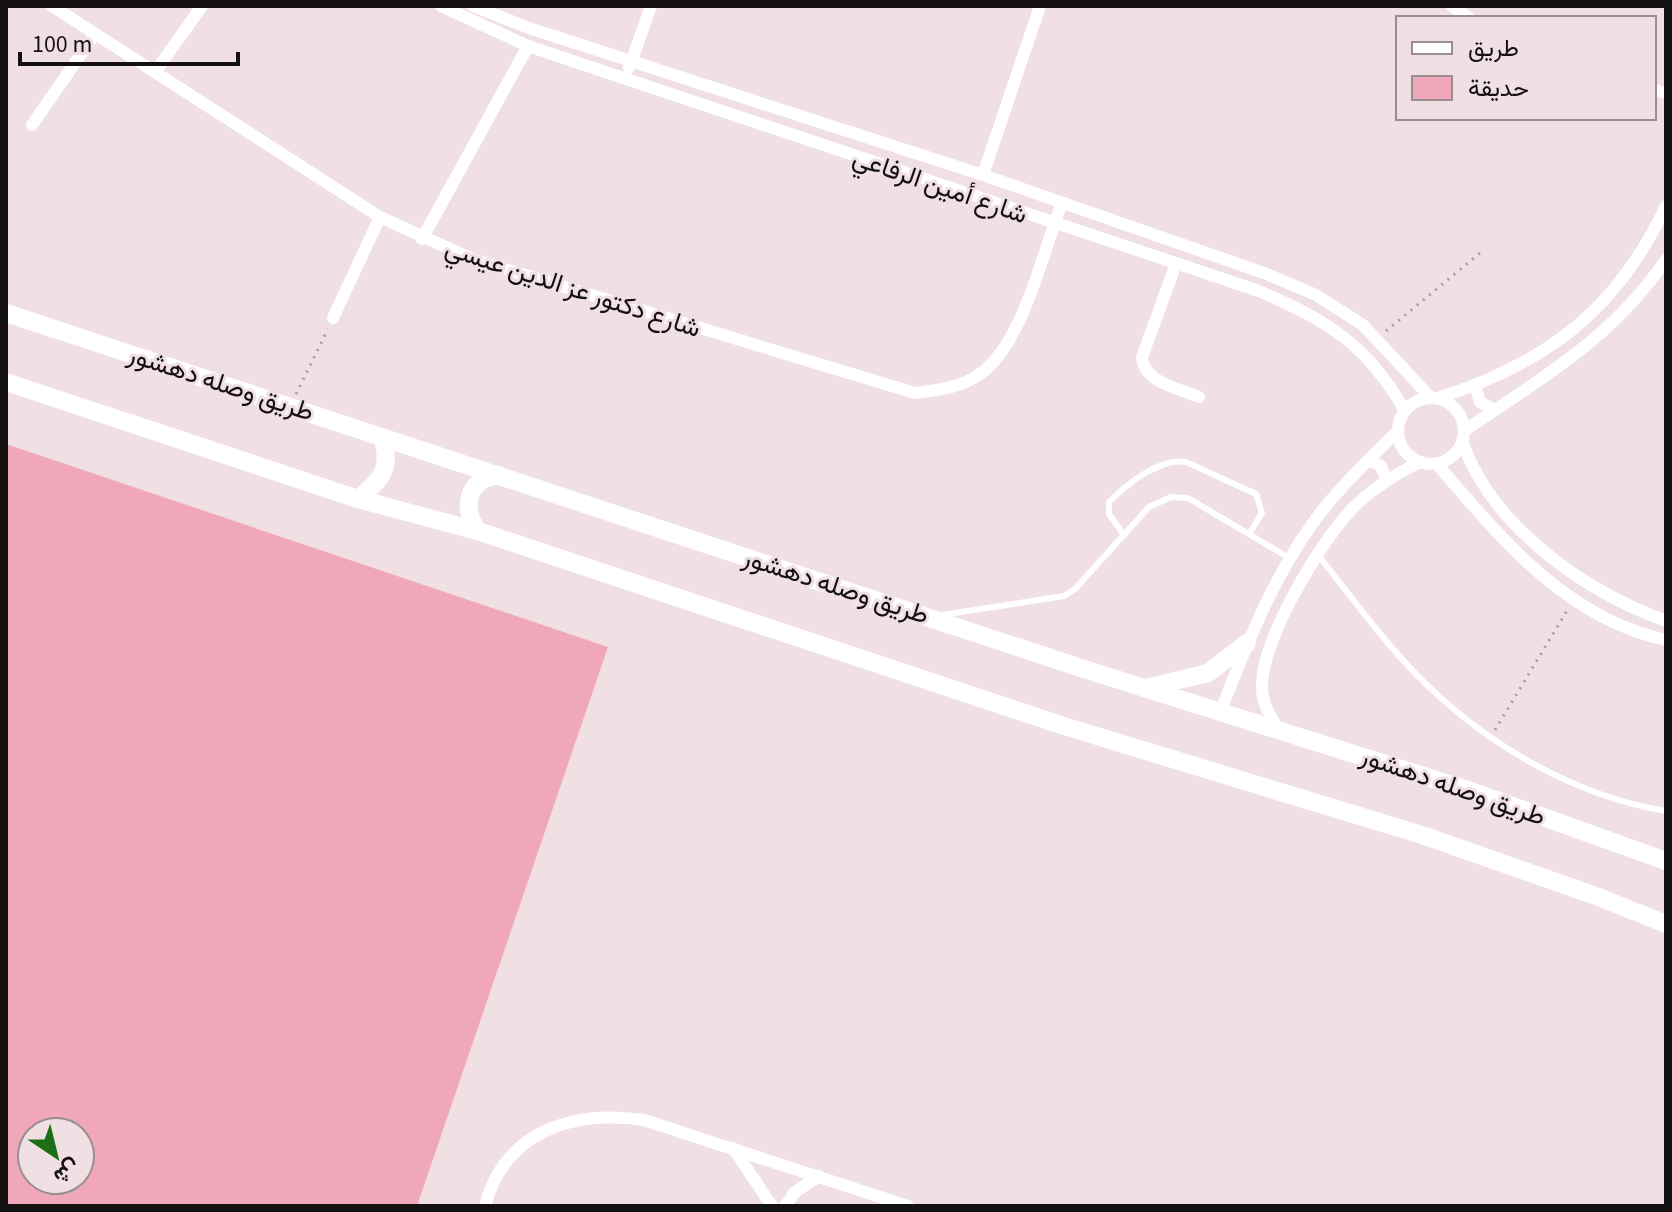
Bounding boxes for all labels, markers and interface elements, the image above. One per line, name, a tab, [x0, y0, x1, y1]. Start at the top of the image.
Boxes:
scale bar	[20, 16, 238, 66]
legend	[1396, 16, 1656, 120]
text: 100 m	[32, 27, 92, 62]
text: طريق	[1468, 31, 1519, 66]
text: حديقة	[1468, 71, 1529, 106]
street label: شارع أمين الرفاعي	[847, 139, 1032, 235]
street label: شارع دكتور عز الدين عيسي	[440, 229, 706, 349]
street label: طريق وصله دهشور	[122, 335, 319, 430]
street label: طريق وصله دهشور	[737, 538, 934, 633]
street label: طريق وصله دهشور	[1355, 737, 1551, 835]
north arrow	[16, 1116, 96, 1196]
text: ش	[47, 1151, 87, 1192]

